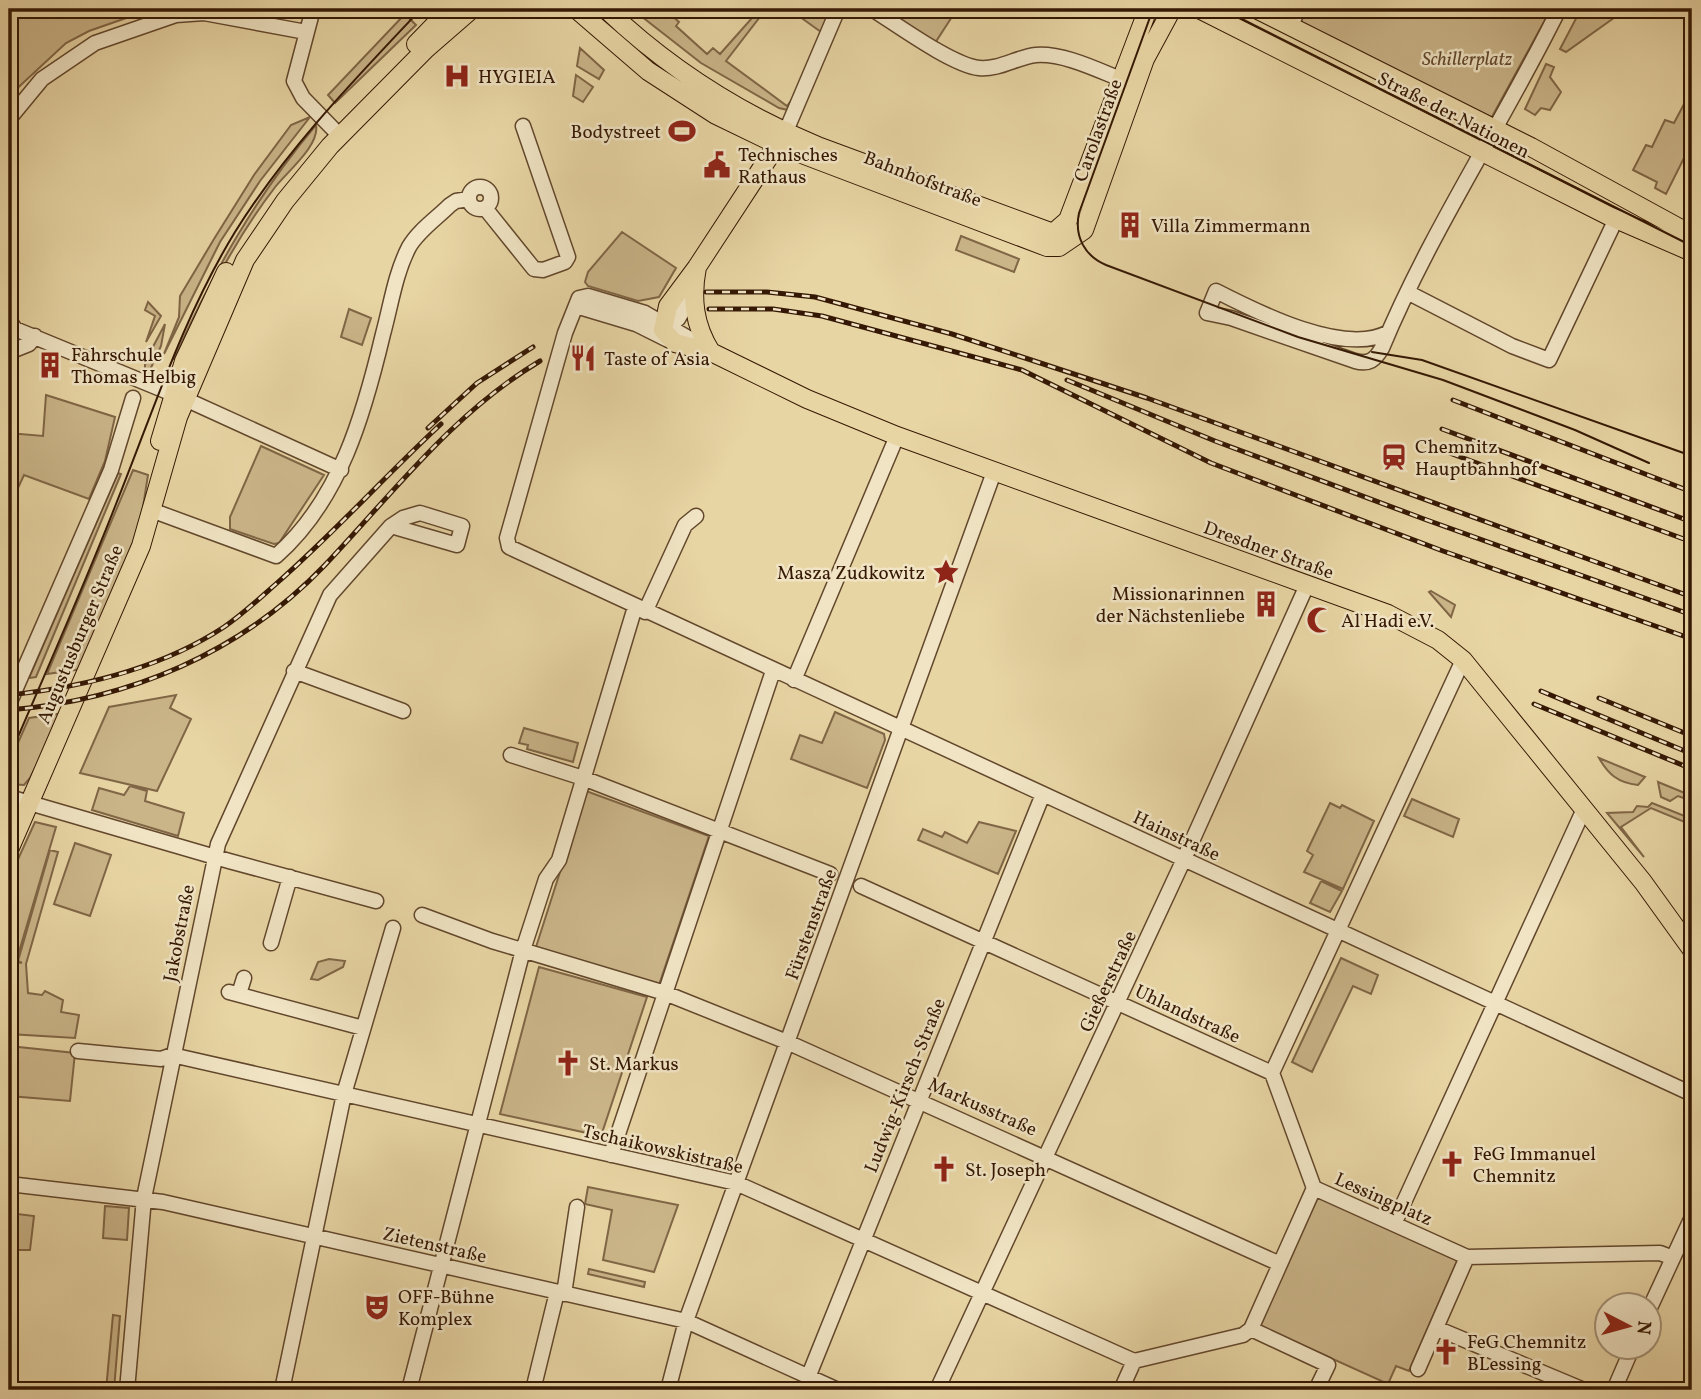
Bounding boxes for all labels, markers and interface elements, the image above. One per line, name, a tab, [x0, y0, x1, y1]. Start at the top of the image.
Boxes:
park label: Schillerplatz	[1422, 47, 1513, 73]
hospital icon: HYGIEIA	[442, 61, 472, 91]
place label: HYGIEIA	[478, 65, 556, 91]
street label: Straße der Nationen	[1372, 66, 1534, 165]
street label: Carolastraße	[1068, 76, 1129, 186]
sports icon: Bodystreet	[667, 116, 697, 146]
place label: Bodystreet	[571, 120, 661, 146]
place label: Technisches Rathaus	[738, 143, 838, 191]
street label: Bahnhofstraße	[860, 145, 985, 214]
public building icon: Technisches Rathaus	[702, 150, 732, 180]
building icon: Villa Zimmermann	[1115, 210, 1145, 240]
place label: Villa Zimmermann	[1151, 214, 1311, 240]
place label: Fahrschule Thomas Helbig	[71, 343, 196, 391]
restaurant icon: Taste of Asia	[568, 343, 598, 373]
place label: Taste of Asia	[604, 347, 710, 373]
building icon: Fahrschule Thomas Helbig	[35, 350, 65, 380]
place label: Chemnitz Hauptbahnhof	[1415, 435, 1539, 483]
station icon: Chemnitz Hauptbahnhof	[1379, 442, 1409, 472]
street label: Dresdner Straße	[1200, 515, 1337, 586]
street label: Augustusburger Straße	[31, 541, 130, 728]
place icon: Masza Zudkowitz	[931, 557, 961, 587]
place label: Masza Zudkowitz	[777, 561, 925, 587]
place label: Missionarinnen der Nächstenliebe	[1096, 582, 1245, 630]
building icon: Missionarinnen der Nächstenliebe	[1251, 589, 1281, 619]
mosque icon: Al Hadi e.V.	[1305, 605, 1335, 635]
place label: Al Hadi e.V.	[1341, 609, 1434, 635]
street label: Hainstraße	[1128, 805, 1224, 868]
street label: Fürstenstraße	[780, 865, 844, 984]
street label: Jakobstraße	[158, 882, 202, 984]
street label: Gießerstraße	[1074, 927, 1144, 1037]
street label: Uhlandstraße	[1130, 979, 1244, 1051]
street label: Ludwig-Kirsch-Straße	[859, 994, 953, 1177]
church icon: St. Markus	[553, 1048, 583, 1078]
place label: St. Markus	[589, 1052, 679, 1078]
street label: Markusstraße	[923, 1072, 1041, 1143]
street label: Tschaikowskistraße	[580, 1119, 746, 1181]
place label: FeG Immanuel Chemnitz	[1473, 1142, 1596, 1190]
church icon: FeG Immanuel Chemnitz	[1437, 1149, 1467, 1179]
church icon: St. Joseph	[929, 1154, 959, 1184]
place label: St. Joseph	[965, 1158, 1046, 1184]
street label: Lessingplatz	[1330, 1167, 1436, 1233]
street label: Zietenstraße	[380, 1221, 489, 1271]
place label: OFF-Bühne Komplex	[398, 1285, 494, 1333]
north arrow	[1592, 1290, 1662, 1360]
theatre icon: OFF-Bühne Komplex	[362, 1292, 392, 1322]
text: N	[1629, 1319, 1657, 1336]
place label: FeG Chemnitz BLessing	[1467, 1330, 1586, 1378]
church icon: FeG Chemnitz BLessing	[1431, 1337, 1461, 1367]

